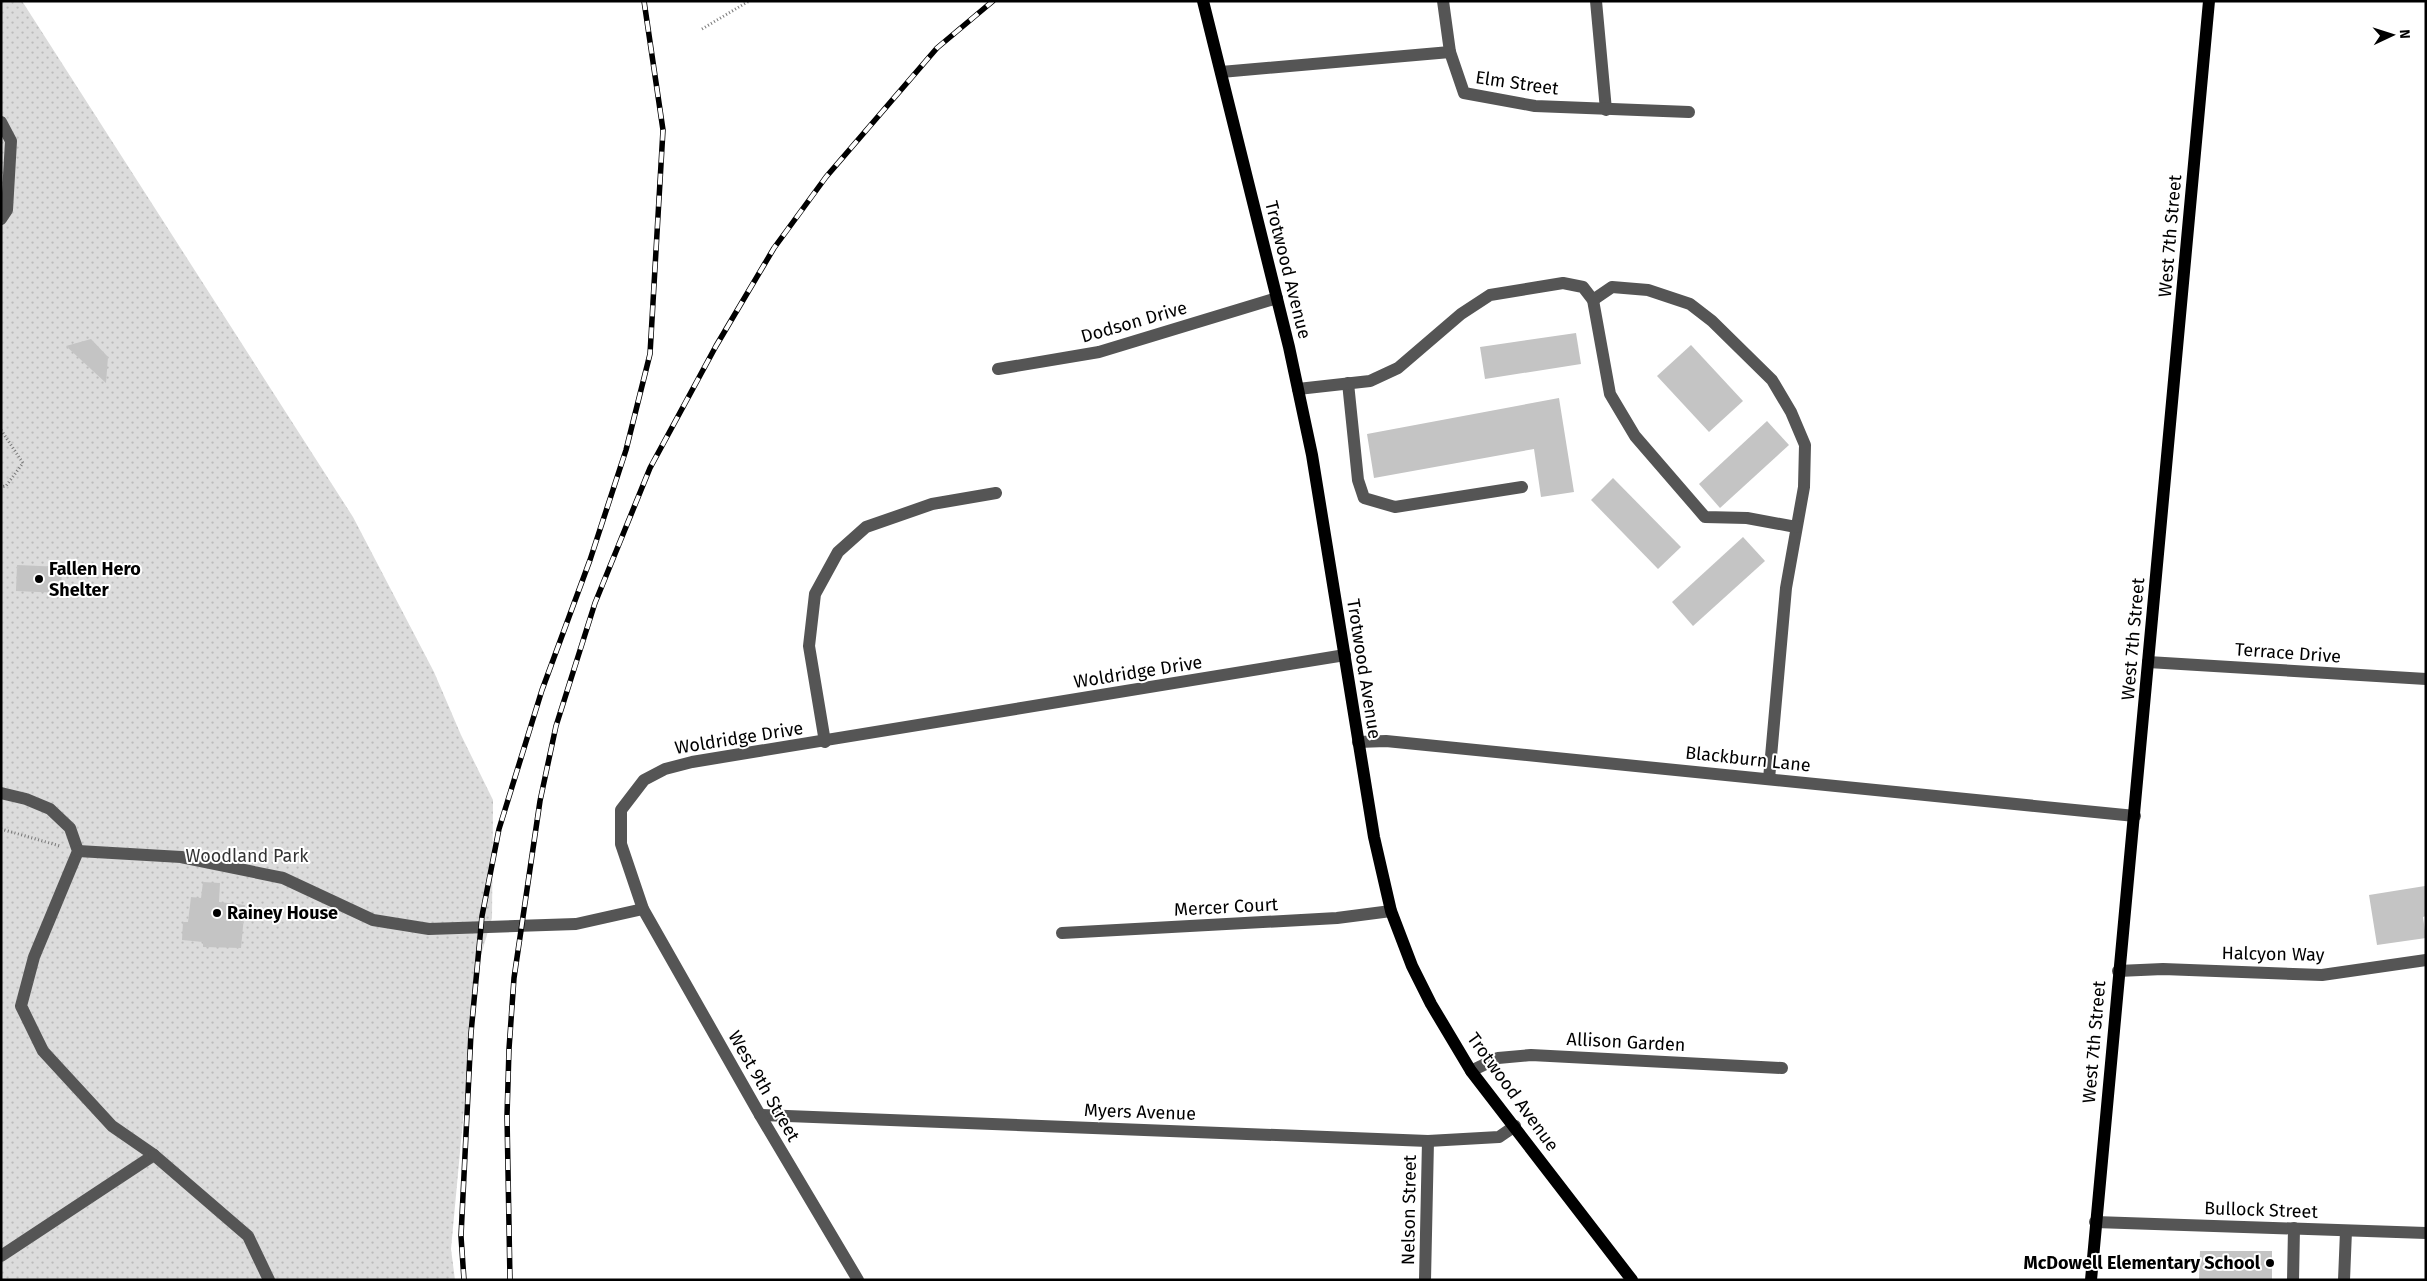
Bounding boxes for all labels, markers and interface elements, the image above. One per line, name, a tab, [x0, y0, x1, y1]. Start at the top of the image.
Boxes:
north arrow	[2367, 10, 2417, 60]
text: N	[2396, 29, 2413, 39]
street label: Elm Street	[1474, 66, 1561, 100]
street label: West 7th Street	[2154, 173, 2186, 298]
street label: Trotwood Avenue	[1260, 199, 1316, 341]
street label: Dodson Drive	[1078, 296, 1190, 348]
place label: Fallen Hero Shelter	[49, 558, 141, 601]
marker: Fallen Hero Shelter	[33, 573, 45, 585]
street label: West 7th Street	[2117, 576, 2149, 701]
street label: Trotwood Avenue	[1342, 597, 1386, 741]
street label: Terrace Drive	[2234, 638, 2342, 668]
street label: Woldridge Drive	[1072, 651, 1204, 693]
street label: Woldridge Drive	[673, 717, 805, 759]
street label: Blackburn Lane	[1684, 741, 1812, 777]
park label: Woodland Park	[186, 845, 309, 867]
street label: Mercer Court	[1173, 893, 1279, 921]
place label: Rainey House	[227, 902, 338, 924]
marker: Rainey House	[211, 907, 223, 919]
street label: Halcyon Way	[2221, 942, 2325, 966]
street label: West 7th Street	[2078, 979, 2110, 1104]
street label: West 9th Street	[723, 1027, 805, 1146]
street label: Trotwood Avenue	[1463, 1028, 1563, 1156]
street label: Allison Garden	[1566, 1028, 1686, 1056]
street label: Myers Avenue	[1084, 1099, 1196, 1125]
street label: Nelson Street	[1397, 1154, 1421, 1265]
street label: Bullock Street	[2204, 1197, 2319, 1223]
place label: McDowell Elementary School	[2024, 1252, 2261, 1274]
marker: McDowell Elementary School	[2264, 1257, 2276, 1269]

